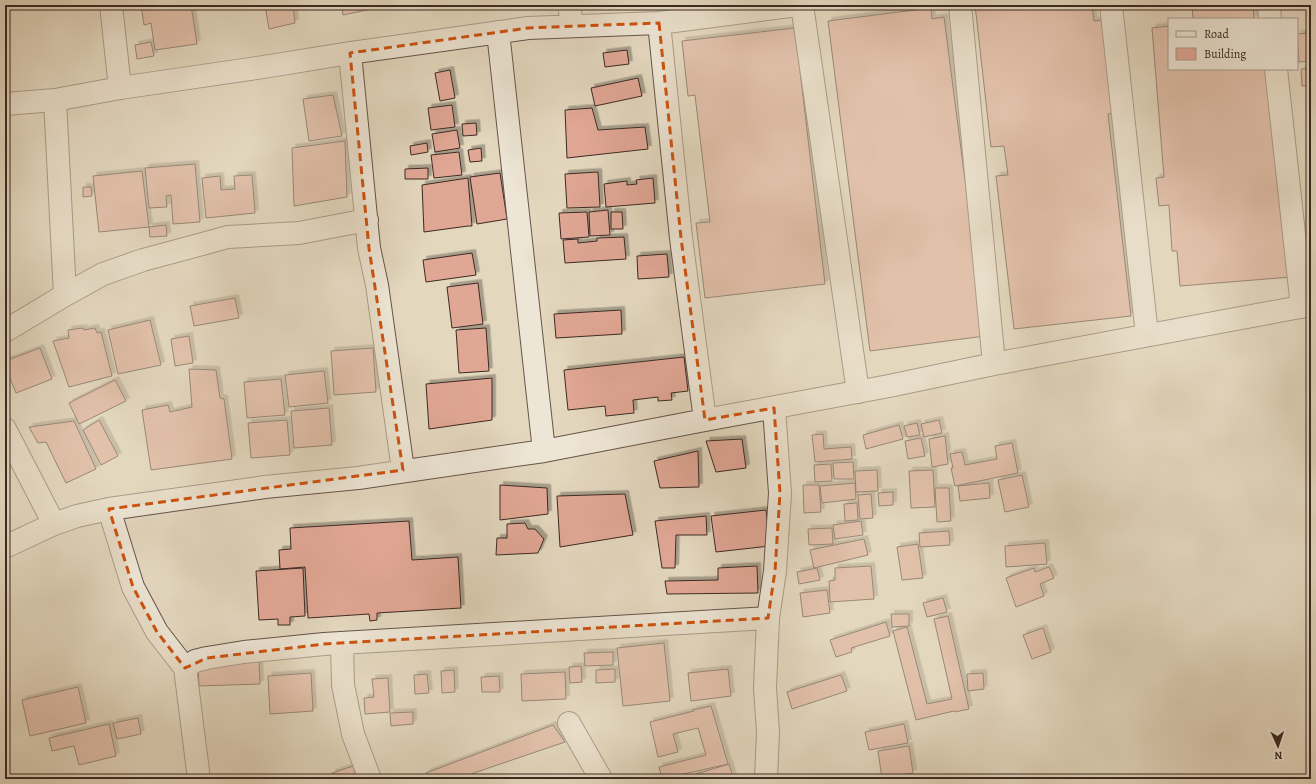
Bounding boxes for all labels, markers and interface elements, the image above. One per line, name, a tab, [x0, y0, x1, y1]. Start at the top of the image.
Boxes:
legend	[1168, 18, 1298, 70]
text: Road	[1204, 26, 1230, 42]
text: Building	[1204, 46, 1246, 62]
north arrow	[1258, 726, 1298, 766]
text: N	[1274, 748, 1283, 763]

